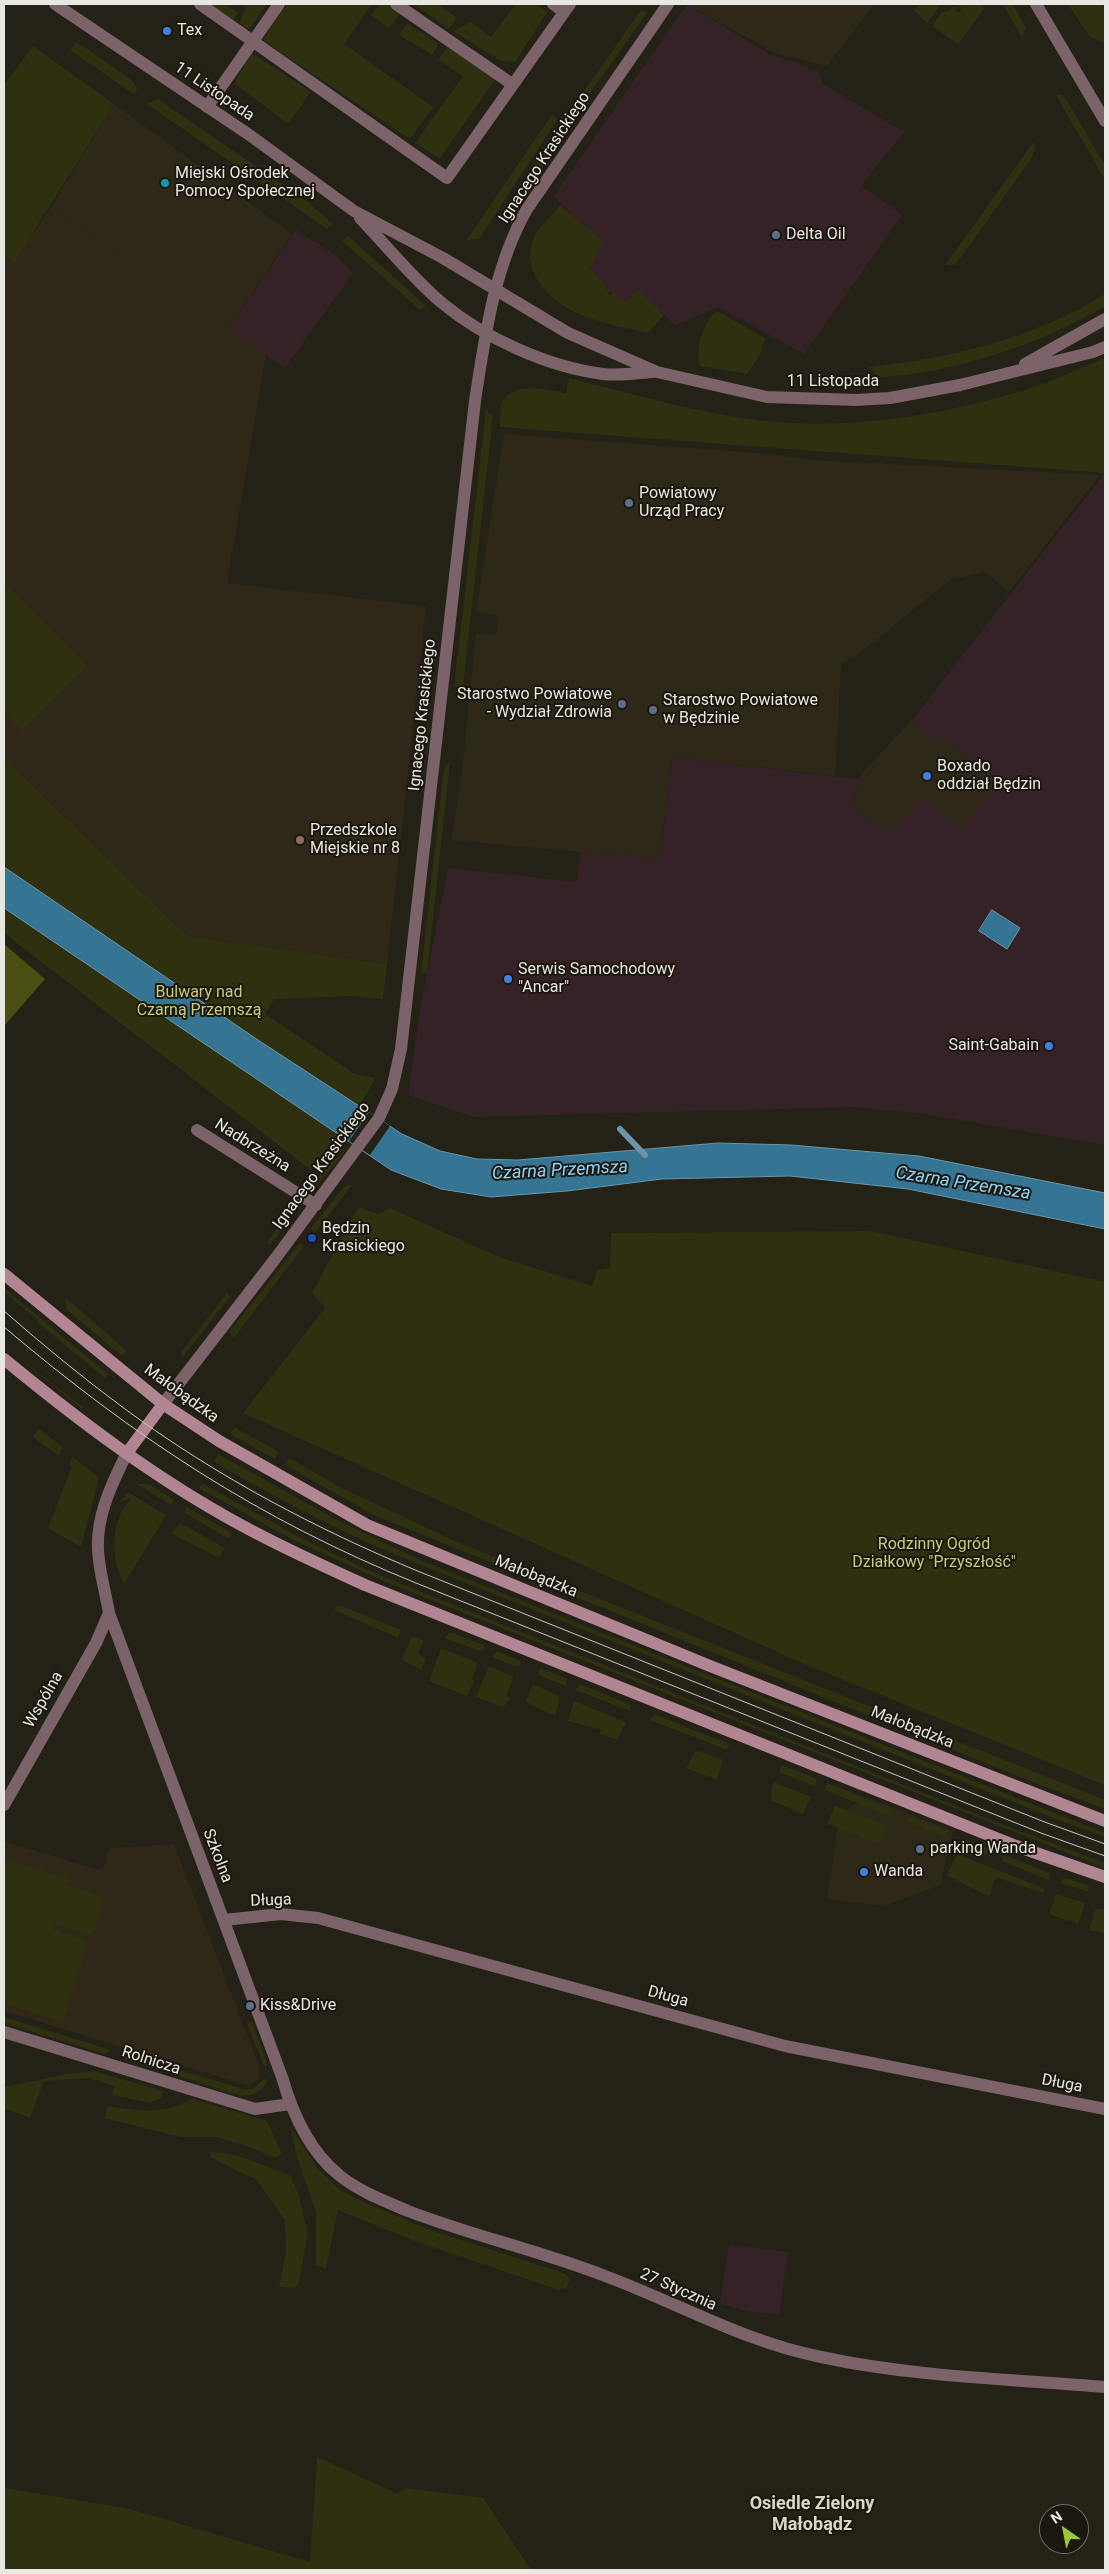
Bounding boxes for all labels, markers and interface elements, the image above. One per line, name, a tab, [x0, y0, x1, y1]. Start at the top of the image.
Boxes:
place label: Tex	[177, 21, 202, 41]
marker: Tex	[161, 25, 173, 37]
street label: 11 Listopada	[170, 58, 258, 126]
street label: Ignacego Krasickiego	[495, 89, 595, 227]
place label: Miejski Ośrodek Pomocy Społecznej	[175, 164, 315, 202]
marker: Miejski Ośrodek Pomocy Społecznej	[159, 177, 171, 189]
place label: Delta Oil	[786, 225, 846, 245]
marker: Delta Oil	[770, 229, 782, 241]
street label: 11 Listopada	[787, 372, 879, 392]
place label: Powiatowy Urząd Pracy	[639, 484, 724, 522]
marker: Powiatowy Urząd Pracy	[623, 497, 635, 509]
street label: Ignacego Krasickiego	[405, 638, 441, 792]
place label: Starostwo Powiatowe - Wydział Zdrowia	[457, 685, 612, 723]
place label: Starostwo Powiatowe w Będzinie	[663, 691, 818, 729]
marker: Starostwo Powiatowe - Wydział Zdrowia	[616, 698, 628, 710]
marker: Starostwo Powiatowe w Będzinie	[647, 704, 659, 716]
place label: Boxado oddział Będzin	[937, 757, 1041, 795]
marker: Boxado oddział Będzin	[921, 770, 933, 782]
place label: Przedszkole Miejskie nr 8	[310, 821, 400, 859]
marker: Przedszkole Miejskie nr 8	[294, 834, 306, 846]
place label: Serwis Samochodowy "Ancar"	[518, 960, 675, 998]
marker: Serwis Samochodowy "Ancar"	[502, 973, 514, 985]
park label: Bulwary nad Czarną Przemszą	[137, 983, 261, 1021]
place label: Saint-Gabain	[948, 1036, 1039, 1056]
marker: Saint-Gabain	[1043, 1040, 1055, 1052]
street label: Ignacego Krasickiego	[269, 1099, 375, 1233]
street label: Nadbrzeżna	[211, 1115, 293, 1177]
water label: Czarna Przemsza	[491, 1157, 629, 1185]
water label: Czarna Przemsza	[894, 1163, 1032, 1205]
place label: Będzin Krasickiego	[322, 1219, 405, 1257]
marker: Będzin Krasickiego	[306, 1232, 318, 1244]
street label: Małobądzka	[140, 1360, 222, 1428]
park label: Rodzinny Ogród Działkowy "Przyszłość"	[852, 1535, 1016, 1573]
street label: Małobądzka	[492, 1552, 580, 1602]
street label: Wspólna	[20, 1668, 68, 1732]
street label: Małobądzka	[868, 1703, 956, 1753]
street label: Szkolna	[198, 1826, 236, 1886]
place label: parking Wanda	[930, 1839, 1036, 1859]
marker: parking Wanda	[914, 1843, 926, 1855]
place label: Wanda	[874, 1862, 923, 1882]
marker: Wanda	[858, 1866, 870, 1878]
street label: Długa	[250, 1891, 292, 1911]
street label: Długa	[646, 1982, 690, 2012]
place label: Kiss&Drive	[260, 1996, 336, 2016]
marker: Kiss&Drive	[244, 2000, 256, 2012]
street label: Rolnicza	[119, 2043, 183, 2079]
street label: Długa	[1040, 2071, 1084, 2097]
street label: 27 Stycznia	[637, 2265, 719, 2315]
district label: Osiedle Zielony Małobądz	[750, 2493, 874, 2536]
north arrow	[1039, 2504, 1089, 2554]
text: N	[1048, 2508, 1065, 2527]

